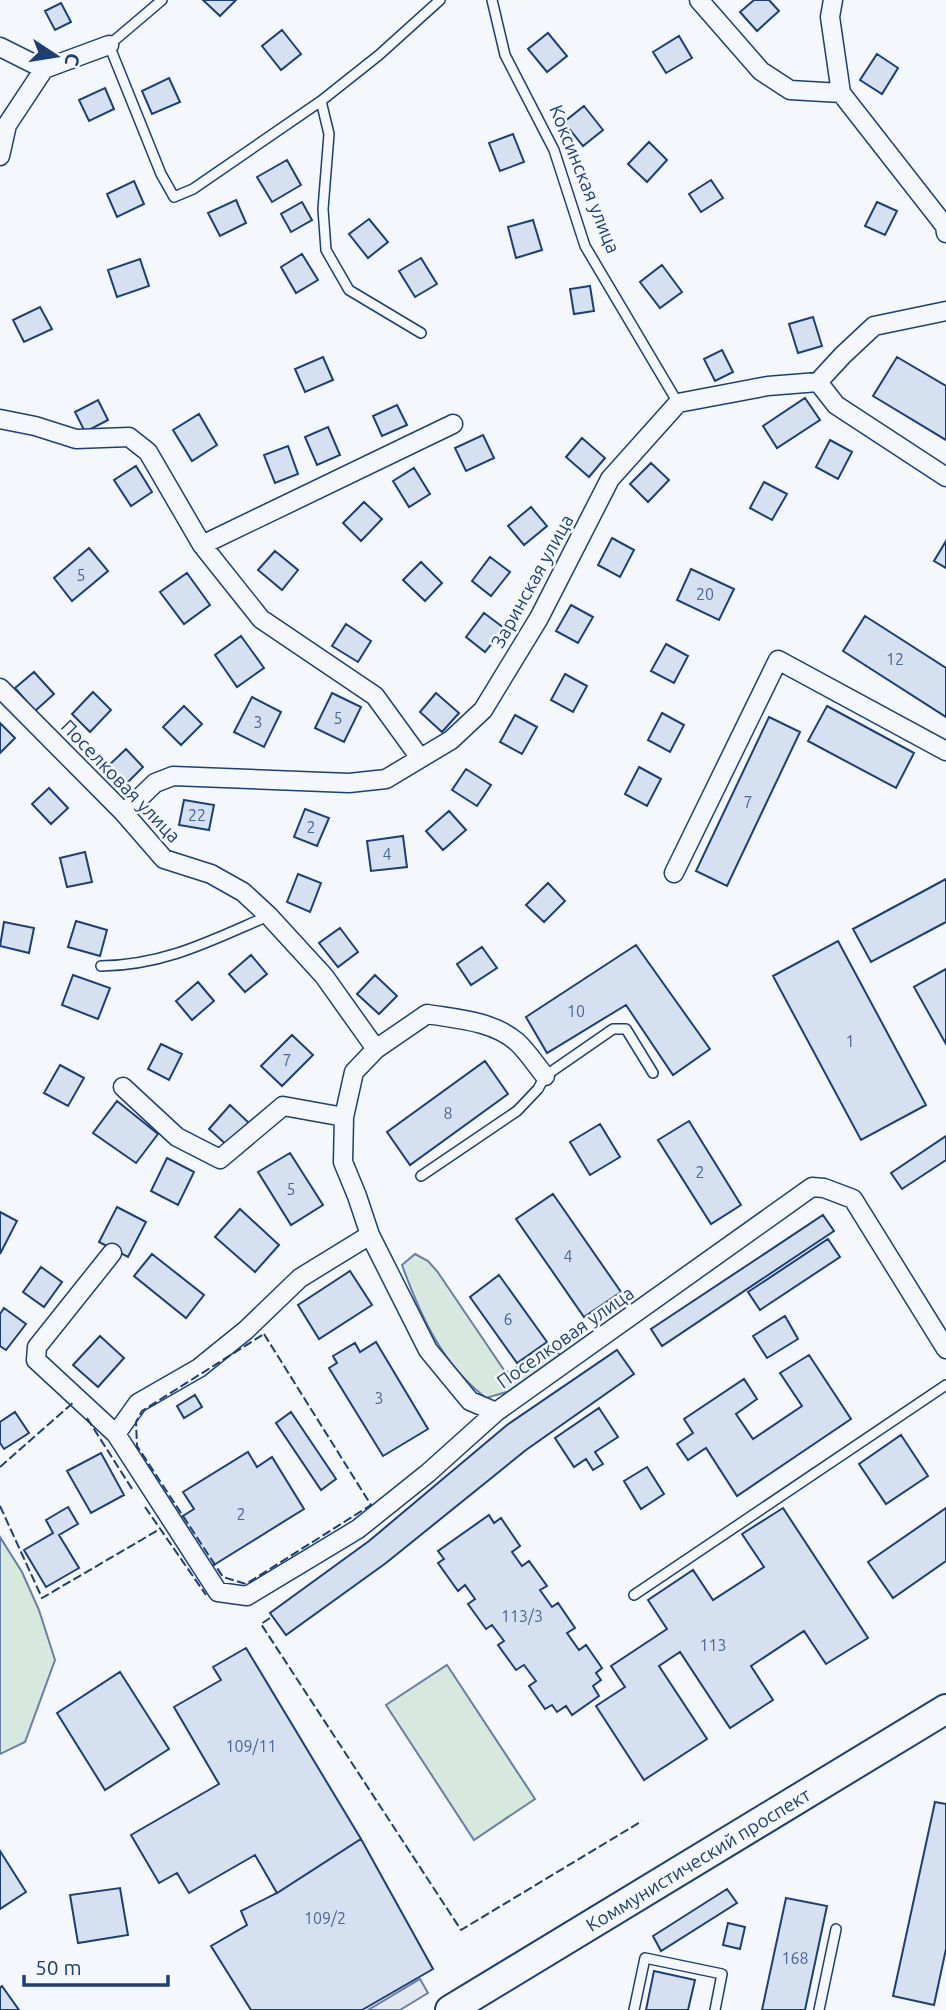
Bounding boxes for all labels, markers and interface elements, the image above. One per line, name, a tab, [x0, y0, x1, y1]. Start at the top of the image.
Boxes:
north arrow	[21, 21, 91, 91]
text: С	[61, 51, 85, 68]
street label: Коксинская улица	[545, 102, 625, 256]
street label: Заринская улица	[486, 511, 578, 651]
house number: 5	[76, 566, 86, 584]
house number: 20	[696, 585, 714, 603]
house number: 12	[886, 650, 904, 668]
house number: 5	[333, 709, 343, 727]
house number: 3	[253, 713, 263, 731]
street label: Поселковая улица	[57, 715, 185, 847]
house number: 7	[743, 793, 753, 811]
house number: 22	[188, 806, 206, 824]
house number: 2	[306, 818, 316, 836]
house number: 4	[382, 845, 392, 863]
house number: 10	[567, 1002, 585, 1020]
house number: 1	[845, 1032, 855, 1050]
house number: 7	[282, 1051, 292, 1069]
house number: 8	[443, 1104, 453, 1122]
house number: 2	[695, 1163, 705, 1181]
house number: 5	[286, 1180, 296, 1198]
house number: 4	[563, 1247, 573, 1265]
street label: Поселковая улица	[492, 1282, 638, 1392]
house number: 6	[503, 1310, 513, 1328]
house number: 3	[374, 1389, 384, 1407]
house number: 2	[236, 1505, 246, 1523]
house number: 113/3	[501, 1607, 543, 1625]
house number: 113	[699, 1636, 727, 1654]
house number: 109/11	[225, 1737, 277, 1755]
street label: Коммунистический проспект	[582, 1783, 814, 1936]
house number: 109/2	[304, 1909, 346, 1927]
scale bar	[24, 1944, 168, 1988]
house number: 168	[781, 1949, 809, 1967]
text: 50 m	[35, 1955, 82, 1979]

